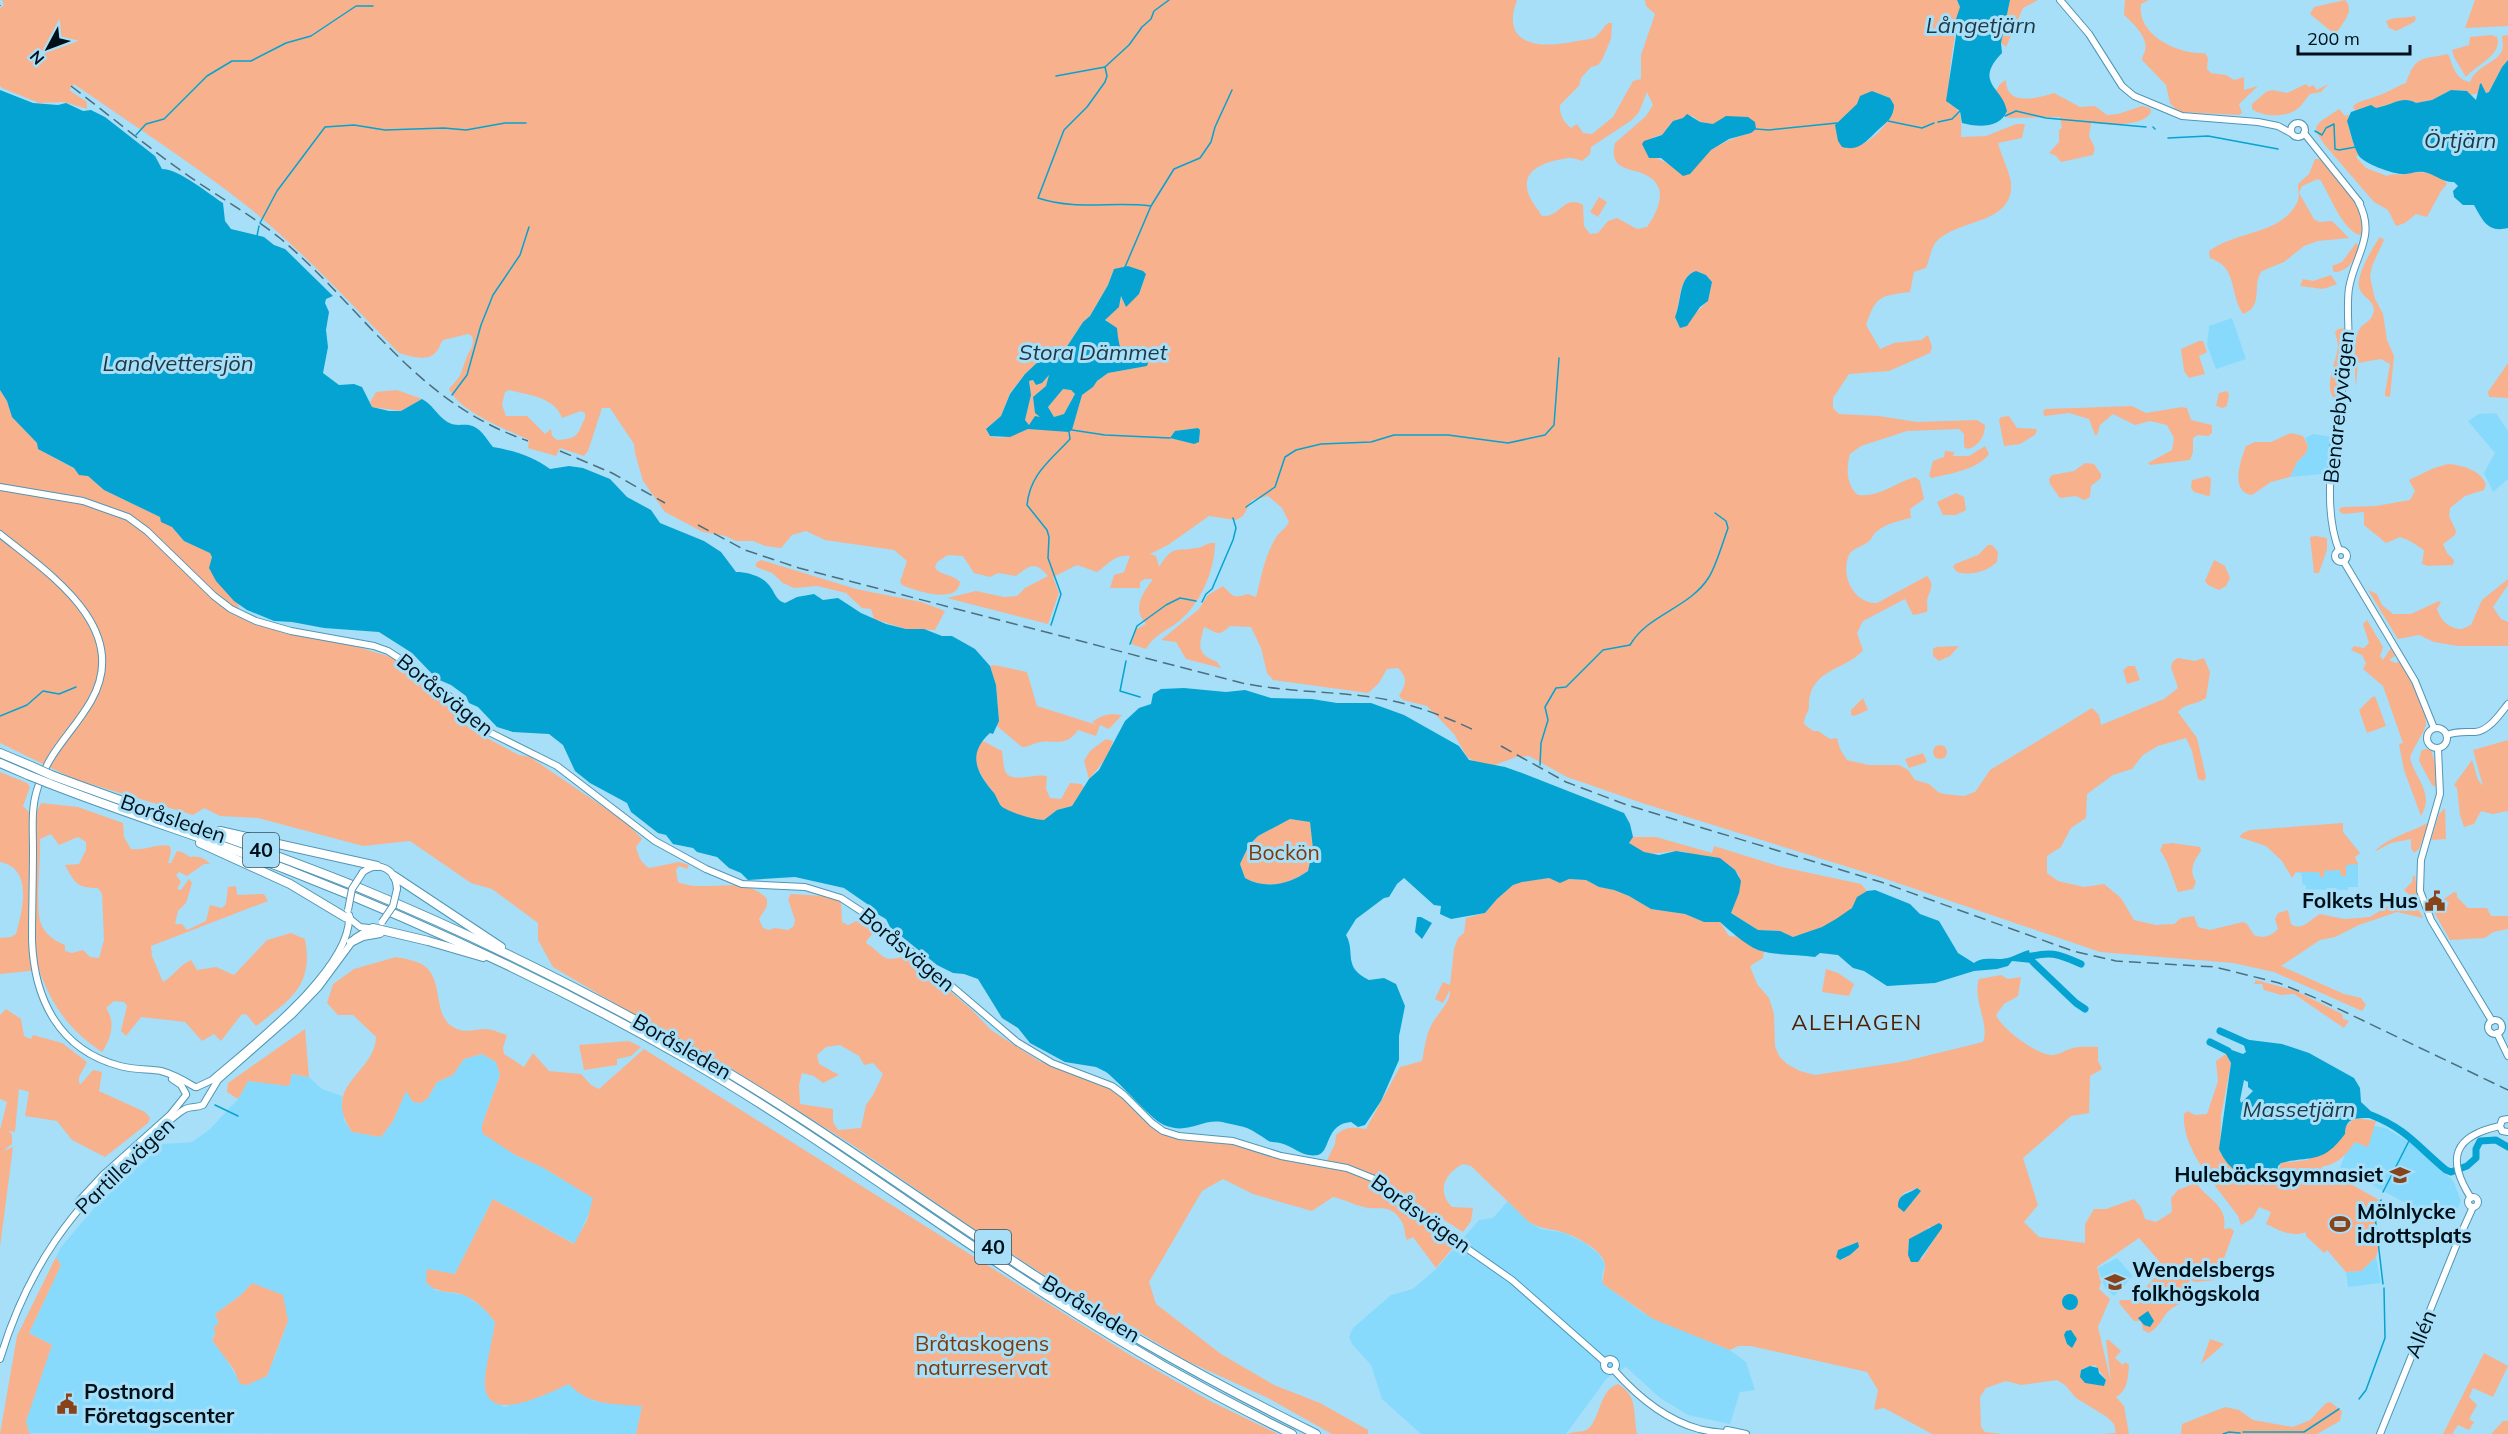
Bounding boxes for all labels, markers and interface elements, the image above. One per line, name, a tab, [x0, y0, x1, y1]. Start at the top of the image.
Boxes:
water label: Långetjärn	[1926, 11, 2036, 39]
north arrow	[18, 18, 78, 78]
scale bar	[2298, 18, 2410, 56]
text: 200 m	[2307, 27, 2360, 50]
text: N	[25, 47, 48, 69]
water label: Örtjärn	[2424, 126, 2496, 154]
street label: Benarebyvägen	[2317, 329, 2359, 485]
water label: Stora Dämmet	[1019, 338, 1169, 366]
water label: Landvettersjön	[102, 349, 254, 377]
street label: Boråsvägen	[392, 647, 499, 741]
street label: Boråsleden	[117, 788, 229, 848]
road number: 40	[243, 833, 279, 867]
park label: Bockön	[1248, 839, 1320, 865]
place label: Folkets Hus	[2302, 887, 2418, 913]
public building icon: Folkets Hus	[2423, 889, 2447, 913]
street label: Boråsvägen	[855, 902, 961, 997]
street label: Boråsleden	[629, 1007, 736, 1085]
district label: ALEHAGEN	[1791, 1008, 1923, 1036]
water label: Massetjärn	[2243, 1095, 2355, 1123]
street label: Partillevägen	[69, 1112, 179, 1219]
place label: Hulebäcksgymnasiet	[2174, 1161, 2383, 1187]
school or university icon: Hulebäcksgymnasiet	[2388, 1163, 2412, 1187]
street label: Boråsvägen	[1367, 1168, 1476, 1258]
place label: Mölnlycke idrottsplats	[2357, 1198, 2472, 1248]
sports icon: Mölnlycke idrottsplats	[2328, 1212, 2352, 1236]
road number: 40	[975, 1230, 1011, 1264]
place label: Wendelsbergs folkhögskola	[2132, 1256, 2275, 1306]
street label: Boråsleden	[1038, 1269, 1145, 1348]
school or university icon: Wendelsbergs folkhögskola	[2103, 1270, 2127, 1294]
street label: Allén	[2399, 1306, 2441, 1361]
park label: Bråtaskogens naturreservat	[915, 1330, 1049, 1380]
place label: Postnord Företagscenter	[84, 1378, 235, 1428]
public building icon: Postnord Företagscenter	[55, 1392, 79, 1416]

